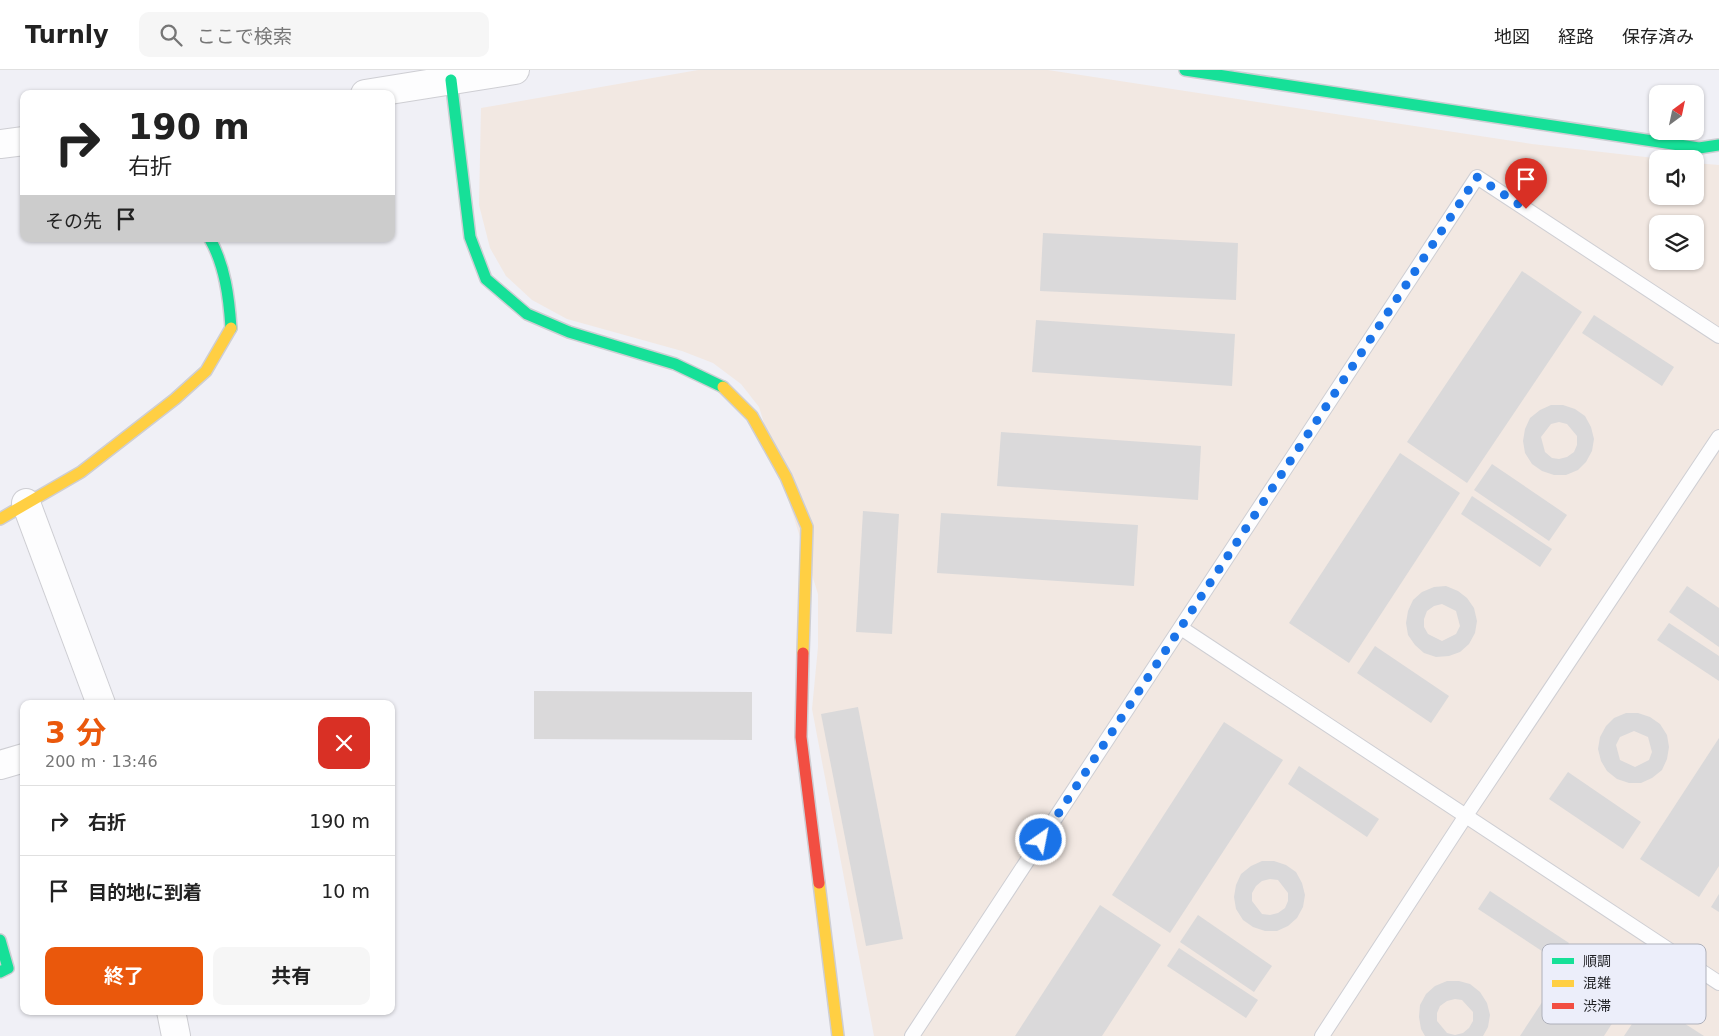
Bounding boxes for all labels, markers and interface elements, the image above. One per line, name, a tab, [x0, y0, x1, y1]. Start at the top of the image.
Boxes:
search box	[139, 12, 489, 57]
text: Turnly	[25, 21, 109, 49]
icon: search	[157, 21, 185, 49]
text: ここで検索	[197, 25, 292, 47]
text: 地図	[1494, 26, 1530, 47]
text: 経路	[1558, 26, 1594, 47]
text: 保存済み	[1622, 26, 1694, 47]
north arrow	[1649, 85, 1704, 140]
map controls	[1649, 85, 1704, 270]
text: 190 m	[128, 107, 250, 147]
icon: right	[45, 110, 110, 175]
button: sound	[1649, 150, 1704, 205]
text: 右折	[128, 154, 172, 179]
pin	[1505, 158, 1547, 209]
icon: arrive	[1512, 165, 1540, 193]
icon: arrive	[112, 205, 140, 233]
text: その先	[45, 210, 102, 232]
button: layers	[1649, 215, 1704, 270]
text: 3 分	[45, 715, 106, 750]
button: close	[318, 717, 370, 769]
text: 200 m · 13:46	[45, 752, 158, 771]
icon: right	[45, 807, 73, 835]
text: 190 m	[309, 810, 370, 832]
text: 右折	[88, 811, 126, 833]
position arrow	[1014, 813, 1066, 865]
icon: arrive	[45, 877, 73, 905]
text: 10 m	[321, 880, 370, 902]
text: 目的地に到着	[88, 881, 202, 903]
legend	[1542, 944, 1706, 1024]
button: 終了	[45, 947, 203, 1005]
button: 共有	[213, 947, 370, 1005]
text: 順調	[1583, 953, 1611, 969]
text: 混雑	[1583, 975, 1611, 991]
text: 渋滞	[1583, 998, 1611, 1014]

